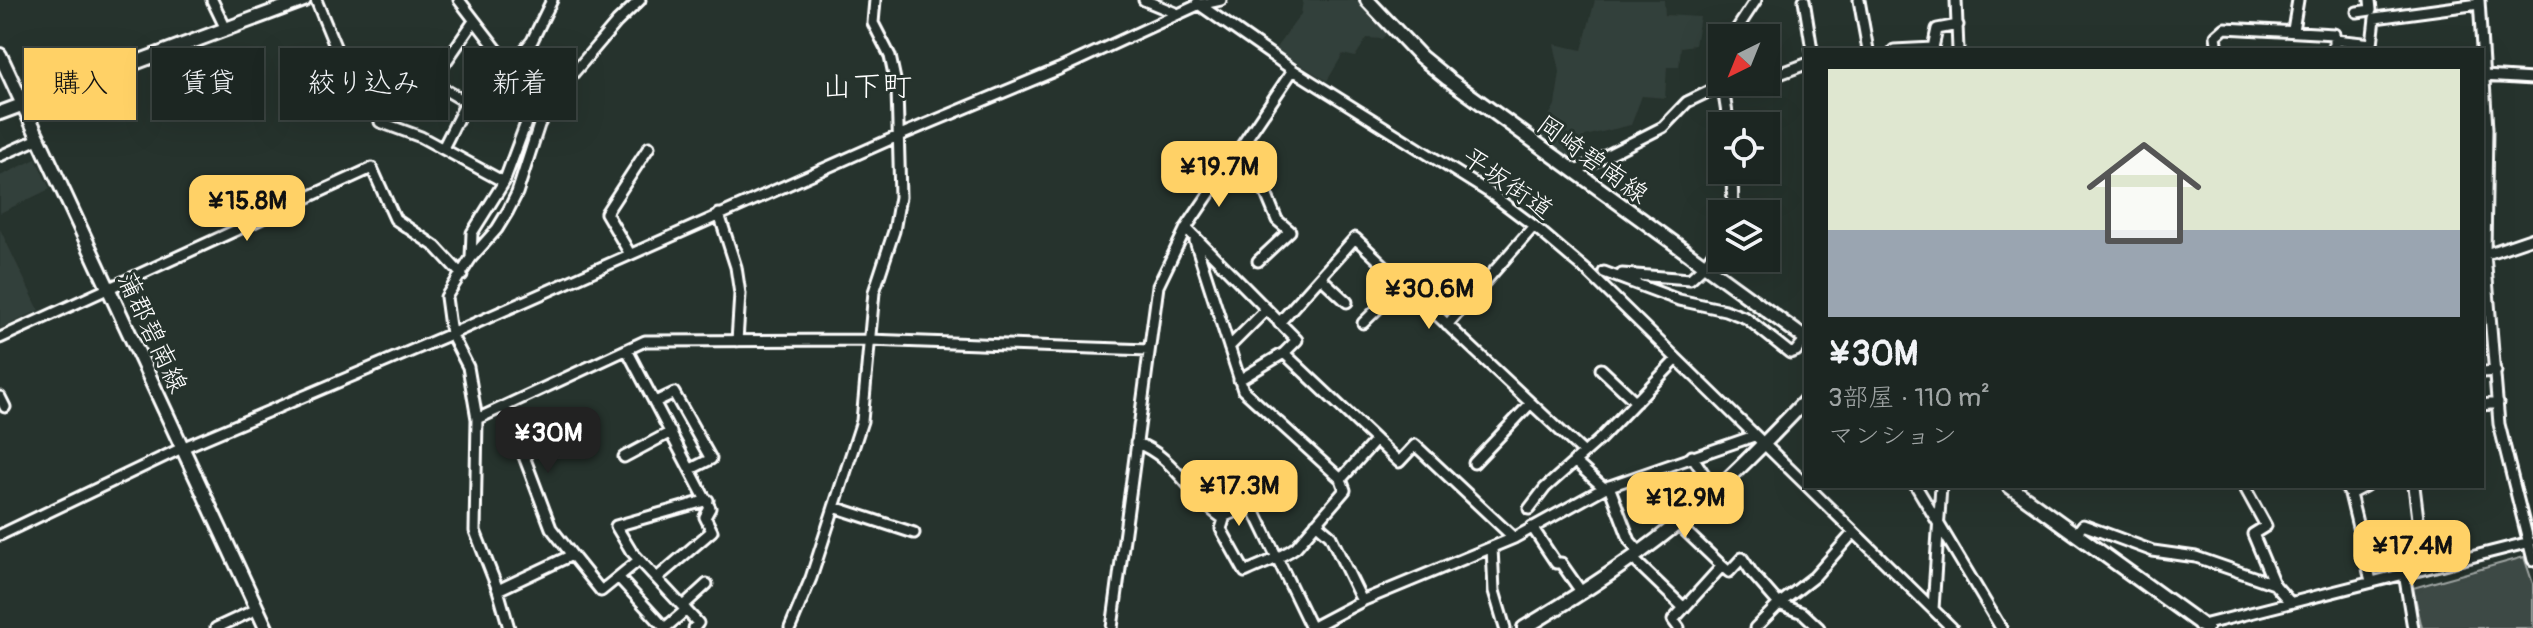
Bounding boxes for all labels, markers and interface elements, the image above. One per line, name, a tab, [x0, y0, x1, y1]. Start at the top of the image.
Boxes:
north arrow	[1708, 24, 1780, 96]
map controls	[1708, 24, 1780, 272]
chip: 購入	[24, 48, 136, 120]
chip: 賃貸	[152, 48, 264, 120]
chip: 絞り込み	[280, 48, 448, 120]
chip: 新着	[464, 48, 576, 120]
district label: 山下町	[822, 68, 912, 105]
street label: 岡崎碧南線	[1530, 109, 1654, 211]
button: locate	[1708, 112, 1780, 184]
icon: home	[2072, 121, 2216, 265]
pin: ¥19.7M	[1154, 141, 1284, 209]
street label: 平坂街道	[1456, 141, 1559, 227]
text: ¥19.7M	[1179, 151, 1259, 183]
pin: ¥15.8M	[182, 175, 312, 243]
text: ¥15.8M	[207, 185, 287, 217]
button: layers	[1708, 200, 1780, 272]
pin: ¥30.6M	[1364, 263, 1494, 331]
street label: 蒲郡碧南線	[110, 267, 194, 398]
text: ¥30.6M	[1384, 273, 1474, 305]
text: ¥30M	[1828, 333, 1918, 376]
text: 3部屋 · 110 m²	[1828, 382, 1990, 414]
pin: ¥30M	[501, 407, 595, 475]
text: ¥30M	[513, 417, 583, 449]
text: マンション	[1828, 420, 1957, 452]
pin: ¥17.3M	[1174, 460, 1304, 528]
text: ¥17.3M	[1199, 470, 1279, 502]
pin: ¥12.9M	[1620, 472, 1750, 540]
text: ¥12.9M	[1645, 482, 1725, 514]
pin: ¥17.4M	[2347, 520, 2477, 588]
text: ¥17.4M	[2371, 530, 2453, 562]

